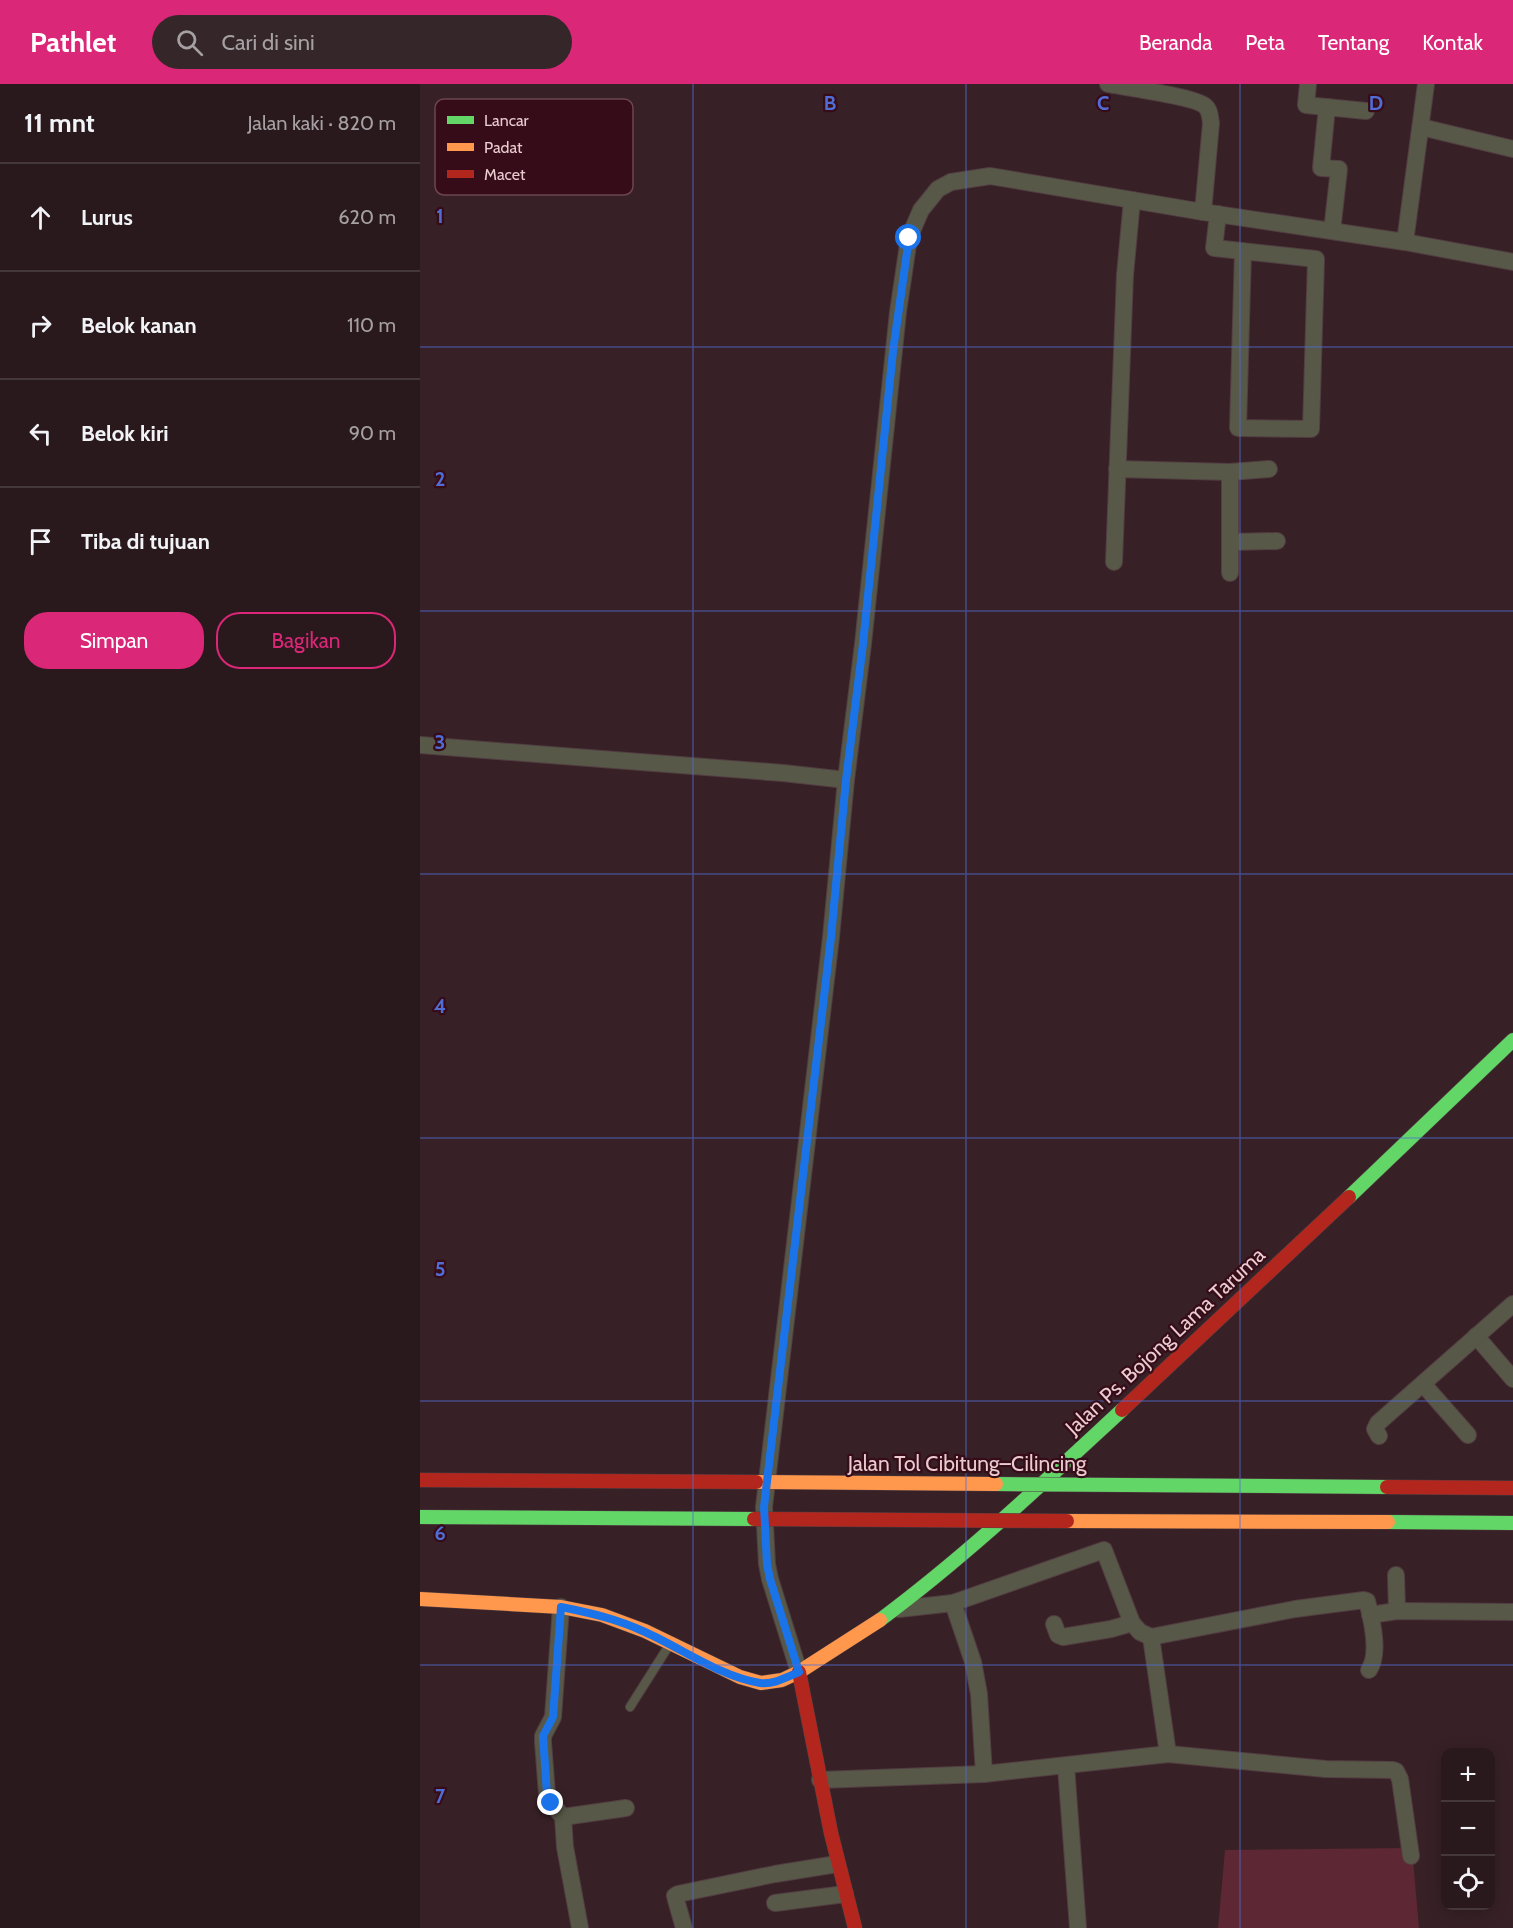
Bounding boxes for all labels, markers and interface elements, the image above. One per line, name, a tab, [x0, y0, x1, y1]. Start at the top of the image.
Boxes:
search box	[152, 15, 572, 69]
text: Pathlet	[30, 25, 116, 59]
icon: search	[173, 26, 206, 59]
text: Cari di sini	[221, 29, 315, 56]
text: Beranda	[1139, 30, 1212, 55]
text: Peta	[1245, 30, 1285, 55]
text: Tentang	[1318, 30, 1389, 55]
text: Kontak	[1422, 30, 1483, 55]
text: B	[824, 91, 836, 115]
text: C	[1097, 91, 1109, 115]
text: D	[1369, 91, 1383, 115]
legend	[435, 99, 633, 195]
text: 11 mnt	[24, 107, 95, 139]
text: Jalan kaki · 820 m	[247, 111, 396, 135]
text: Lancar	[484, 111, 530, 130]
text: Padat	[484, 138, 523, 157]
text: Macet	[484, 165, 526, 184]
icon: ahead	[24, 201, 57, 234]
text: Lurus	[81, 204, 133, 231]
text: 1	[436, 204, 444, 228]
text: 620 m	[338, 205, 396, 229]
route start	[895, 224, 921, 250]
icon: right	[24, 309, 57, 342]
text: Belok kanan	[81, 312, 197, 339]
text: 110 m	[347, 313, 396, 337]
icon: left	[24, 417, 57, 450]
text: Belok kiri	[81, 420, 168, 447]
text: 90 m	[349, 421, 396, 445]
text: 2	[435, 467, 445, 491]
icon: arrive	[24, 525, 57, 558]
text: Tiba di tujuan	[81, 528, 210, 555]
button: Simpan	[24, 612, 204, 669]
button: Bagikan	[216, 612, 396, 669]
text: 3	[435, 730, 445, 754]
text: 4	[434, 994, 446, 1018]
street label: Jalan Ps. Bojong Lama Taruma	[1059, 1242, 1270, 1441]
text: 5	[435, 1257, 445, 1281]
street label: Jalan Tol Cibitung–Cilincing	[847, 1451, 1087, 1476]
text: 6	[434, 1521, 446, 1545]
map controls	[1441, 1748, 1495, 1910]
button: +	[1441, 1748, 1495, 1802]
text: 7	[435, 1784, 446, 1808]
route end	[537, 1789, 563, 1815]
button: −	[1441, 1802, 1495, 1856]
button: locate	[1441, 1856, 1495, 1910]

